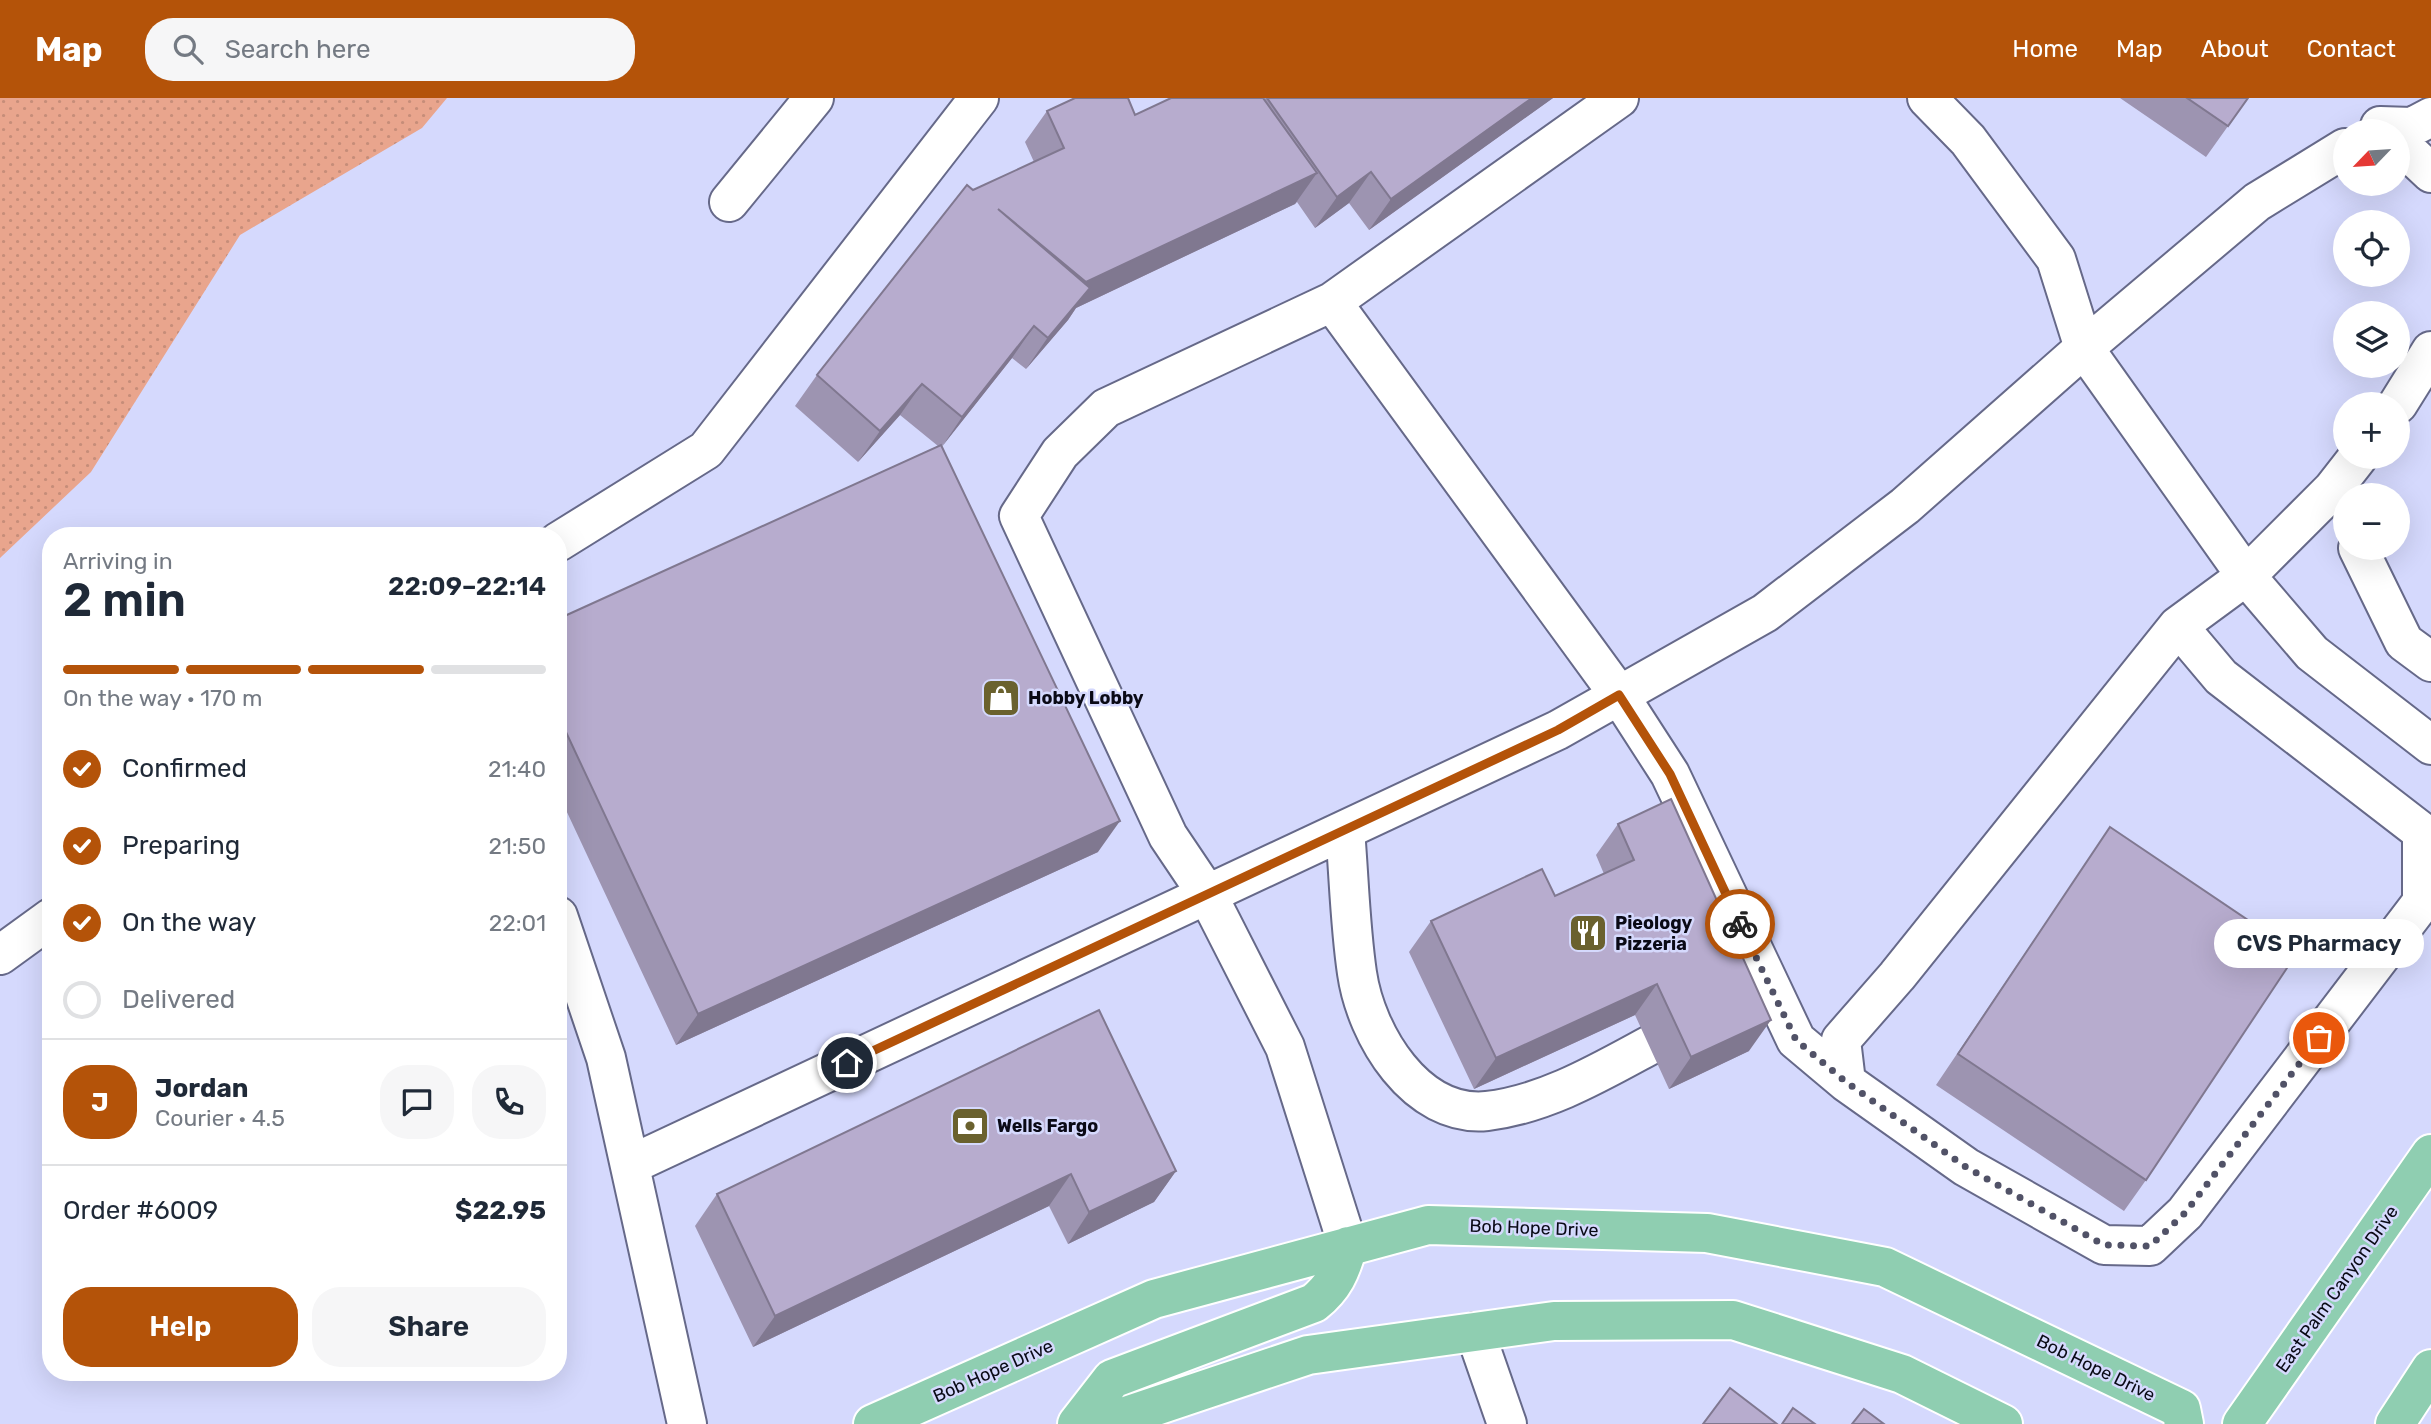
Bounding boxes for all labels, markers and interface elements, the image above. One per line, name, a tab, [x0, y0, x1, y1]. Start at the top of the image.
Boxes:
search box	[145, 18, 635, 81]
text: Map	[35, 30, 103, 69]
icon: search	[169, 30, 207, 68]
text: Search here	[225, 34, 370, 65]
text: Home	[2012, 35, 2078, 63]
text: Map	[2116, 35, 2163, 63]
text: About	[2201, 35, 2269, 63]
text: Contact	[2307, 35, 2396, 63]
north arrow	[2333, 119, 2410, 196]
map controls	[2333, 119, 2410, 560]
button: locate	[2333, 210, 2410, 287]
button: layers	[2333, 301, 2410, 378]
button: +	[2333, 392, 2410, 469]
button: −	[2333, 483, 2410, 560]
text: Arriving in	[63, 547, 173, 575]
text: 22:09–22:14	[388, 571, 546, 602]
text: 2 min	[63, 573, 186, 628]
shop icon: Hobby Lobby	[980, 677, 1022, 719]
text: On the way · 170 m	[63, 684, 262, 712]
place label: Hobby Lobby	[1028, 687, 1144, 709]
icon: check	[63, 750, 101, 788]
text: Confirmed	[122, 753, 247, 784]
text: 21:40	[488, 755, 546, 783]
icon: check	[63, 827, 101, 865]
text: Preparing	[122, 830, 240, 861]
text: 21:50	[489, 832, 546, 860]
courier	[1705, 889, 1775, 959]
icon: check	[63, 904, 101, 942]
icon: bike	[1721, 905, 1759, 943]
text: On the way	[122, 907, 256, 938]
text: 22:01	[489, 909, 546, 937]
restaurant icon: Pieology Pizzeria	[1567, 912, 1609, 954]
place label: Pieology Pizzeria	[1615, 912, 1693, 955]
callout: CVS Pharmacy	[2214, 919, 2424, 968]
text: CVS Pharmacy	[2237, 929, 2401, 957]
text: Delivered	[122, 984, 235, 1015]
pin	[2289, 1008, 2349, 1068]
icon: bag	[2300, 1019, 2338, 1057]
pin	[817, 1033, 877, 1093]
icon: home	[828, 1044, 866, 1082]
button: chat	[380, 1065, 454, 1139]
button: phone	[472, 1065, 546, 1139]
text: Jordan	[155, 1073, 248, 1104]
text: J	[91, 1087, 109, 1118]
text: Courier · 4.5	[155, 1104, 285, 1132]
bank icon: Wells Fargo	[949, 1105, 991, 1147]
place label: Wells Fargo	[997, 1115, 1098, 1137]
text: Order #6009	[63, 1195, 218, 1226]
text: $22.95	[455, 1195, 546, 1226]
street label: East Palm Canyon Drive	[2271, 1201, 2403, 1377]
street label: Bob Hope Drive	[1469, 1215, 1599, 1241]
button: Help	[63, 1287, 298, 1367]
button: Share	[312, 1287, 546, 1367]
street label: Bob Hope Drive	[2033, 1330, 2159, 1406]
street label: Bob Hope Drive	[930, 1335, 1056, 1407]

